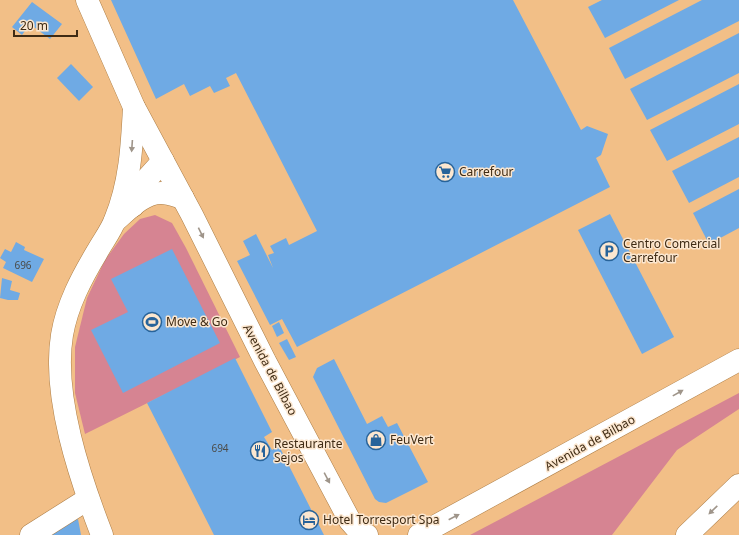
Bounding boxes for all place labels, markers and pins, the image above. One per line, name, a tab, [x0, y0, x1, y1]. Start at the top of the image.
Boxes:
supermarket icon: Carrefour	[434, 161, 456, 183]
place label: Carrefour	[459, 163, 514, 180]
place label: Centro Comercial Carrefour	[623, 235, 720, 266]
parking icon: Centro Comercial Carrefour	[598, 240, 620, 262]
sports icon: Move & Go	[141, 311, 163, 333]
place label: Move & Go	[166, 313, 228, 330]
shop icon: FeuVert	[365, 429, 387, 451]
place label: FeuVert	[390, 431, 434, 448]
place label: Restaurante Sejos	[274, 435, 343, 466]
restaurant icon: Restaurante Sejos	[249, 440, 271, 462]
hotel icon: Hotel Torresport Spa	[298, 509, 320, 531]
place label: Hotel Torresport Spa	[323, 511, 440, 528]

